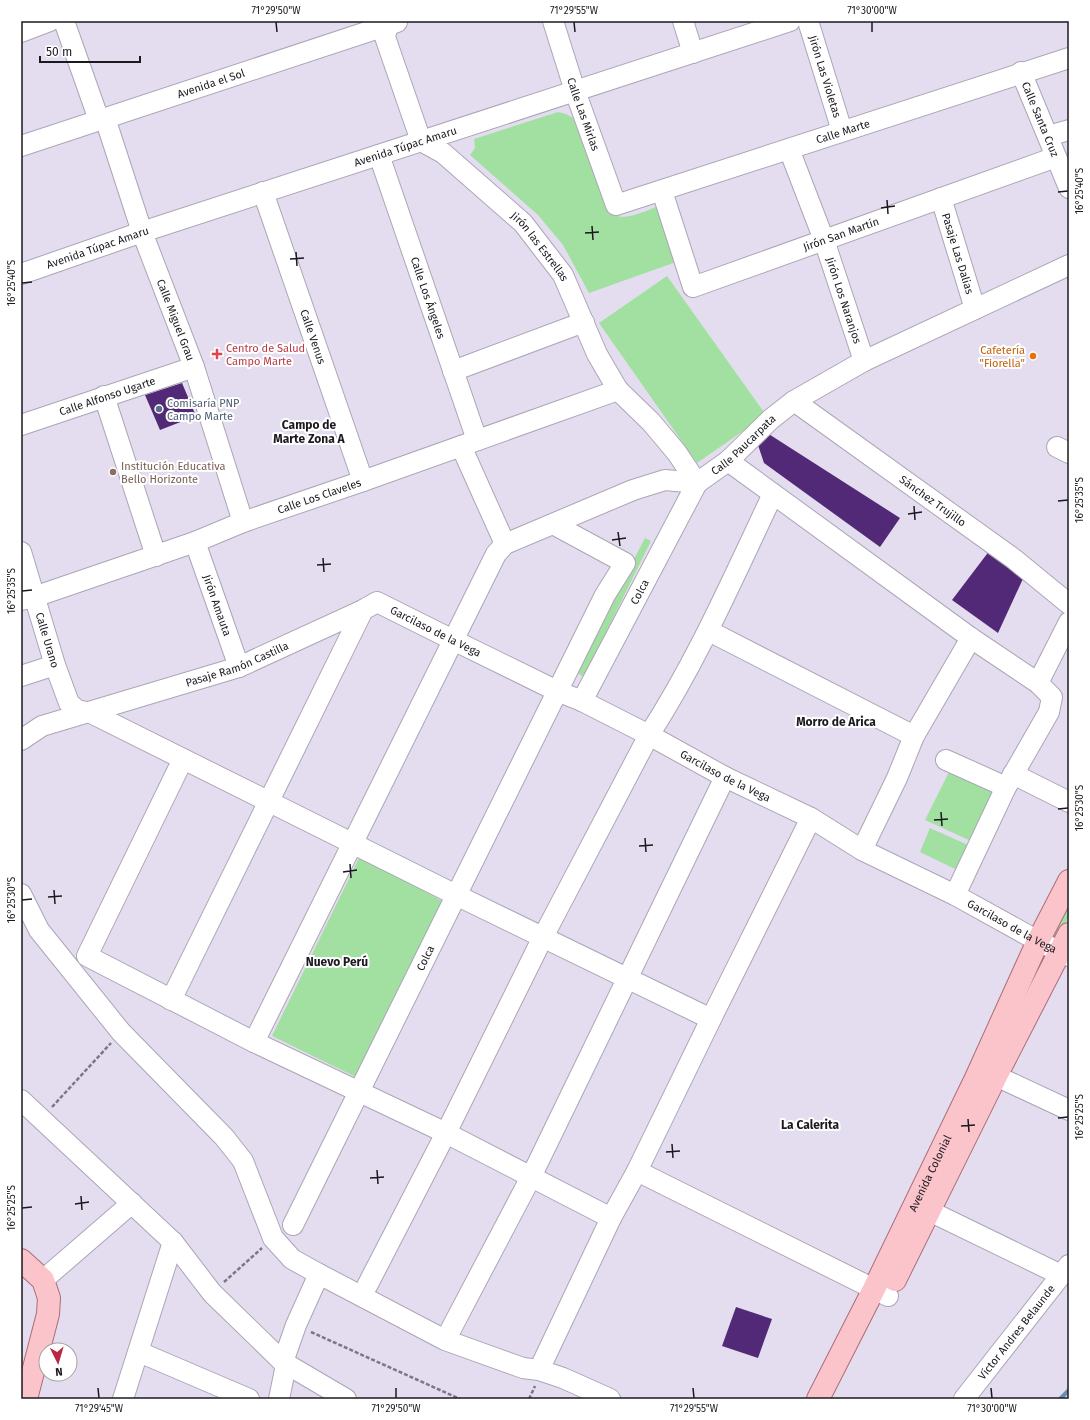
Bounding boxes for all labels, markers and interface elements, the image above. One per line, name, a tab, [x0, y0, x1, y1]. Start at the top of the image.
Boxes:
text: 71°29'50"W	[252, 5, 301, 17]
text: 71°29'55"W	[550, 5, 599, 17]
text: 71°30'00"W	[847, 5, 898, 17]
street label: Jirón Las Violetas	[806, 34, 844, 119]
scale bar	[40, 38, 140, 64]
text: 50 m	[46, 45, 72, 59]
street label: Avenida el Sol	[175, 66, 246, 101]
street label: Calle Las Mirlas	[565, 76, 602, 152]
street label: Calle Santa Cruz	[1019, 80, 1062, 159]
street label: Calle Marte	[814, 117, 871, 146]
street label: Avenida Túpac Amaru	[352, 123, 458, 169]
text: 16°25'40"S	[1074, 167, 1086, 214]
street label: Jirón las Estrellas	[508, 209, 571, 283]
street label: Pasaje Las Dalias	[939, 211, 977, 296]
street label: Jirón San Martín	[801, 214, 881, 254]
street label: Avenida Túpac Amaru	[45, 224, 150, 271]
street label: Calle Los Ángeles	[408, 255, 448, 340]
street label: Jirón Los Naranjos	[824, 255, 864, 345]
text: 16°25'40"S	[6, 259, 18, 306]
street label: Calle Miguel Grau	[154, 277, 197, 362]
street label: Calle Venus	[298, 307, 329, 366]
place label: Centro de Salud Campo Marte	[226, 342, 305, 368]
place label: Cafetería "Fiorella"	[980, 344, 1025, 370]
marker: Centro de Salud Campo Marte	[211, 348, 223, 360]
marker: Cafetería "Fiorella"	[1028, 351, 1038, 361]
street label: Calle Alfonso Ugarte	[58, 374, 157, 418]
place label: Comisaría PNP Campo Marte	[167, 397, 240, 423]
marker: Comisaría PNP Campo Marte	[154, 404, 164, 414]
street label: Calle Paucarpata	[708, 412, 778, 477]
district label: Campo de Marte Zona A	[273, 418, 346, 446]
place label: Institución Educativa Bello Horizonte	[121, 460, 226, 486]
marker: Institución Educativa Bello Horizonte	[108, 467, 118, 477]
street label: Sánchez Trujillo	[897, 472, 969, 529]
street label: Calle Los Claveles	[276, 476, 363, 516]
text: 16°25'35"S	[1074, 477, 1086, 523]
text: 16°25'35"S	[6, 568, 18, 614]
street label: Jirón Amauta	[200, 573, 234, 638]
street label: Colca	[628, 577, 652, 607]
street label: Garcilaso de la Vega	[388, 603, 483, 659]
street label: Calle Urano	[33, 611, 62, 669]
street label: Pasaje Ramón Castilla	[184, 639, 290, 689]
district label: Morro de Arica	[796, 715, 876, 729]
street label: Garcilaso de la Vega	[678, 747, 773, 804]
text: 16°25'30"S	[1074, 784, 1086, 831]
text: 16°25'30"S	[6, 876, 18, 923]
street label: Garcilaso de la Vega	[965, 897, 1059, 956]
street label: Colca	[414, 943, 437, 973]
district label: Nuevo Perú	[306, 955, 368, 969]
text: 16°25'25"S	[1074, 1094, 1086, 1140]
district label: La Calerita	[781, 1118, 839, 1132]
street label: Avenida Colonial	[906, 1133, 954, 1214]
text: 16°25'25"S	[6, 1185, 18, 1231]
street label: Víctor Andres Belaunde	[975, 1282, 1058, 1382]
north arrow	[38, 1342, 78, 1382]
text: N	[55, 1365, 63, 1378]
text: 71°29'45"W	[75, 1403, 124, 1415]
text: 71°29'50"W	[372, 1403, 421, 1415]
text: 71°29'55"W	[670, 1403, 719, 1415]
text: 71°30'00"W	[967, 1403, 1018, 1415]

